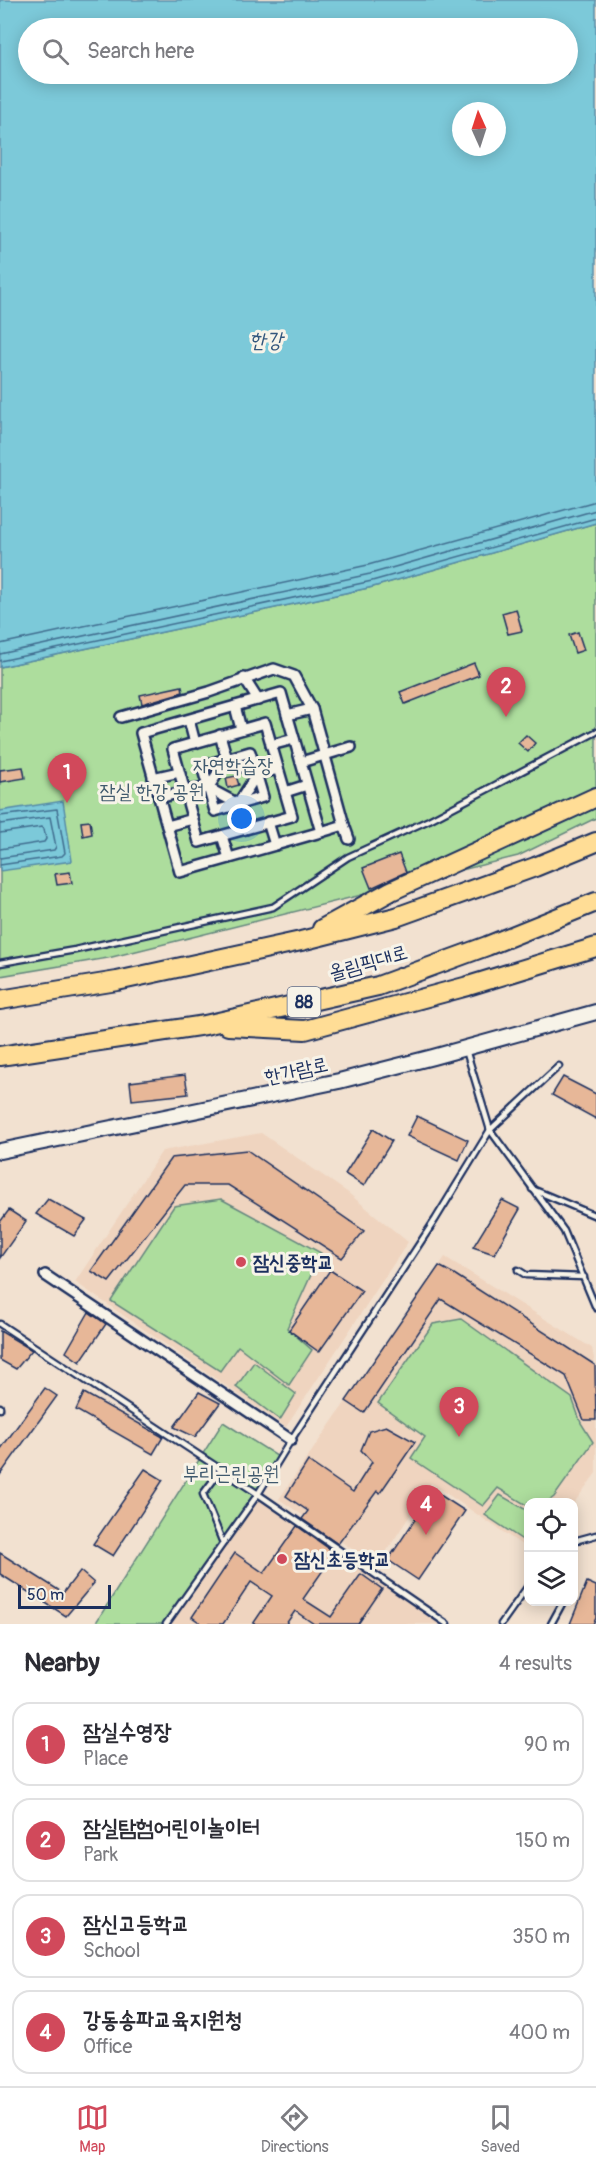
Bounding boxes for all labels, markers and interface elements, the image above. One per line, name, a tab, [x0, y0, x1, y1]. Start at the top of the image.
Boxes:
search box	[18, 18, 578, 84]
icon: search	[39, 35, 72, 68]
text: Search here	[87, 37, 194, 65]
north arrow	[452, 102, 506, 156]
water label: 한강	[249, 327, 285, 354]
pin: 2	[486, 668, 526, 717]
park label: 자연학습장	[193, 753, 273, 778]
pin: 1	[48, 754, 86, 803]
park label: 잠실 한강 공원	[99, 779, 205, 804]
your location	[227, 804, 256, 833]
street label: 올림픽대로	[326, 939, 410, 986]
road number: 88	[288, 987, 320, 1017]
street label: 한가람로	[262, 1052, 330, 1089]
place label: 잠신중학교	[253, 1250, 333, 1275]
marker: 잠신중학교	[234, 1255, 248, 1269]
pin: 3	[440, 1388, 478, 1437]
park label: 부리근린공원	[183, 1461, 279, 1486]
pin: 4	[406, 1486, 446, 1535]
map controls	[524, 1498, 578, 1606]
button: locate	[524, 1498, 578, 1552]
place label: 잠신초등학교	[294, 1547, 391, 1572]
marker: 잠신초등학교	[275, 1552, 289, 1566]
button: layers	[524, 1552, 578, 1606]
scale bar	[18, 1582, 111, 1610]
text: 50 m	[27, 1585, 64, 1605]
text: Nearby	[24, 1647, 100, 1679]
text: 4 results	[499, 1651, 572, 1676]
text: 잠실수영장	[83, 1718, 172, 1746]
text: 1	[42, 1732, 49, 1757]
text: 90 m	[524, 1732, 570, 1757]
text: Place	[83, 1746, 128, 1771]
text: 잠실탐험어린이놀이터	[83, 1814, 260, 1842]
text: 2	[40, 1828, 51, 1853]
text: 150 m	[516, 1828, 570, 1853]
text: Park	[83, 1842, 118, 1867]
text: 잠신고등학교	[83, 1910, 189, 1938]
text: 3	[40, 1924, 51, 1949]
text: 350 m	[512, 1924, 570, 1949]
text: School	[83, 1938, 140, 1963]
text: 강동송파교육지원청	[83, 2006, 242, 2034]
text: 4	[40, 2020, 51, 2045]
text: 400 m	[509, 2020, 570, 2045]
text: Office	[83, 2034, 132, 2059]
tab: Map	[76, 2101, 109, 2157]
tab: Directions	[261, 2101, 329, 2157]
tab: Saved	[480, 2101, 520, 2157]

